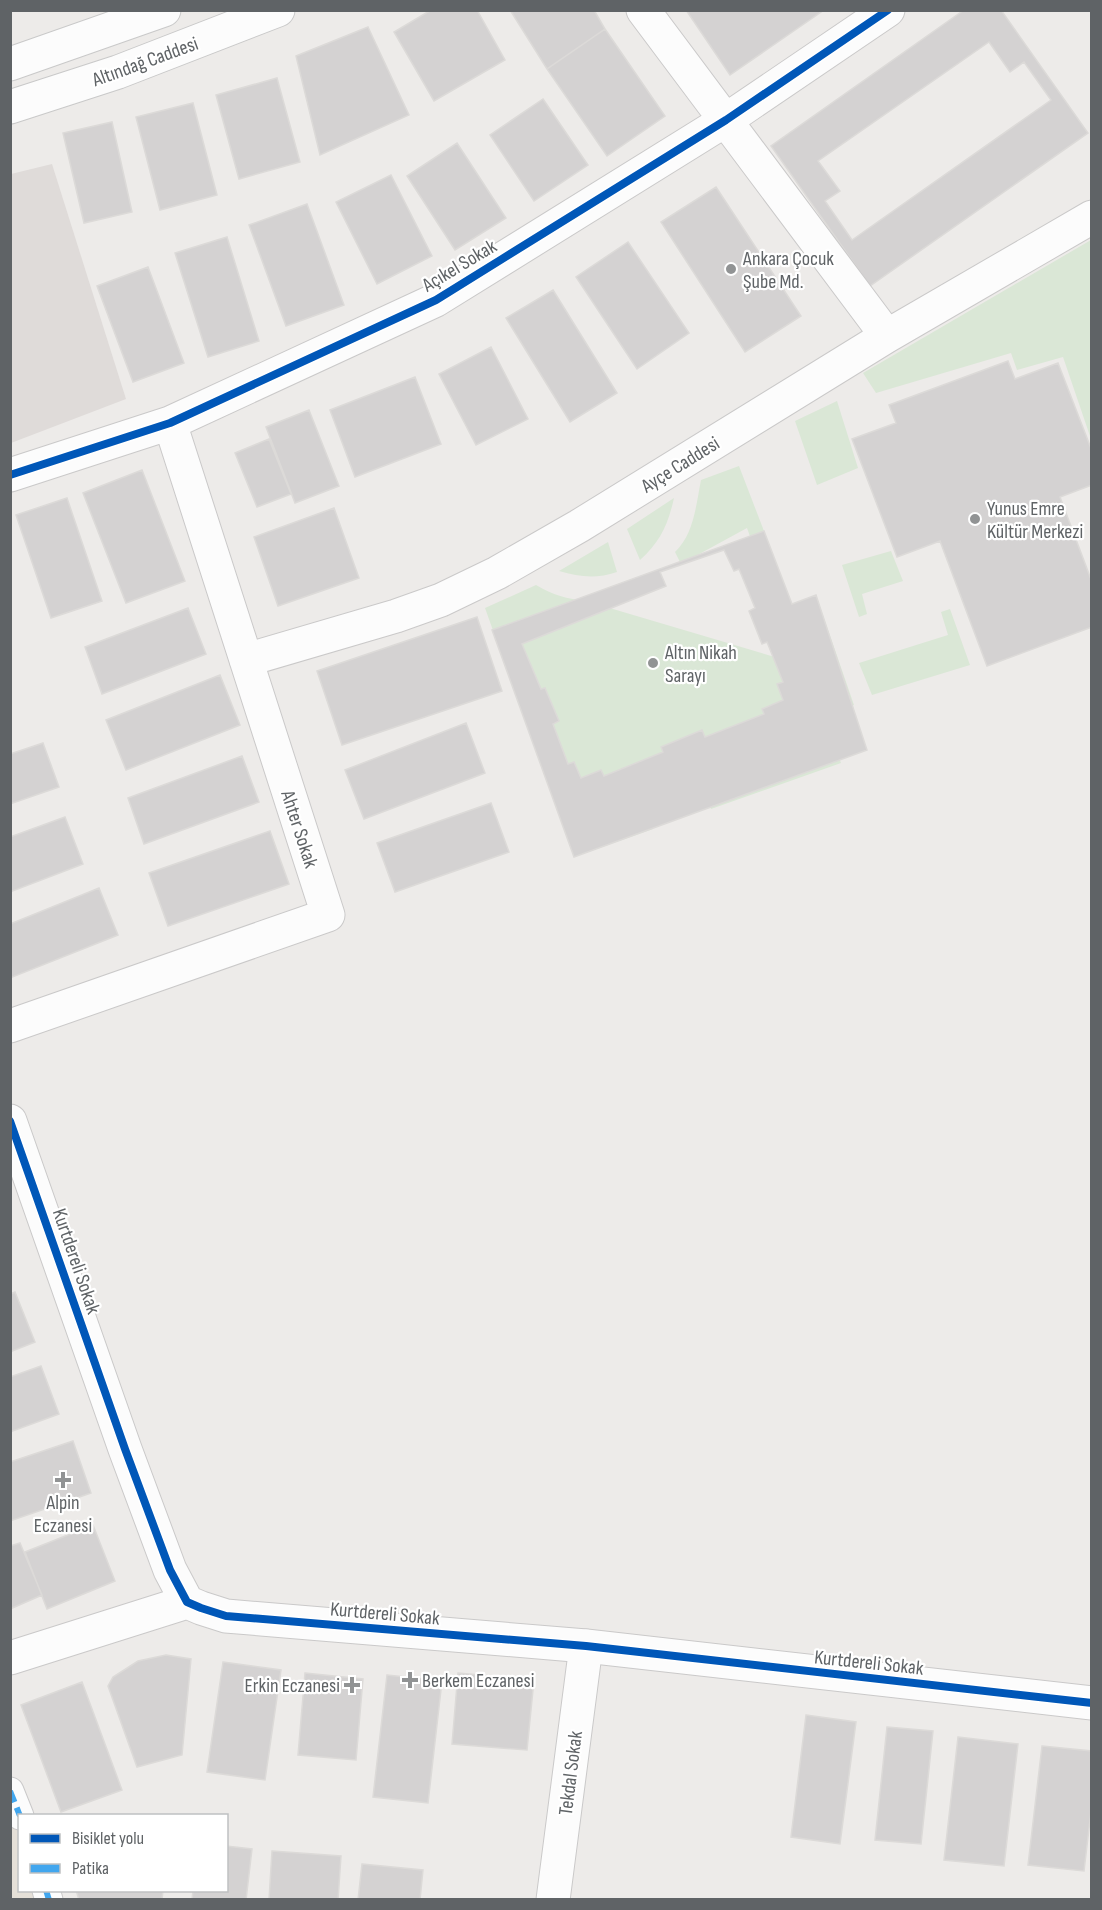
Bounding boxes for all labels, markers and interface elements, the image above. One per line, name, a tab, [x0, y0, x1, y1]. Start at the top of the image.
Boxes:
street label: Altındağ Caddesi	[88, 32, 202, 93]
street label: Açıkel Sokak	[417, 234, 501, 298]
place label: Ankara Çocuk Şube Md.	[742, 247, 834, 294]
marker: Ankara Çocuk Şube Md.	[724, 262, 738, 276]
street label: Ayçe Caddesi	[636, 431, 724, 499]
place label: Yunus Emre Kültür Merkezi	[987, 497, 1083, 544]
marker: Yunus Emre Kültür Merkezi	[968, 512, 982, 526]
place label: Altın Nikah Sarayı	[664, 641, 737, 688]
marker: Altın Nikah Sarayı	[646, 656, 660, 670]
street label: Ahter Sokak	[275, 786, 323, 872]
street label: Kurtdereli Sokak	[47, 1206, 105, 1317]
marker: Alpin Eczanesi	[56, 1473, 70, 1487]
place label: Alpin Eczanesi	[34, 1491, 92, 1538]
street label: Kurtdereli Sokak	[329, 1597, 441, 1631]
street label: Kurtdereli Sokak	[813, 1645, 925, 1681]
place label: Berkem Eczanesi	[422, 1669, 534, 1693]
marker: Berkem Eczanesi	[403, 1673, 417, 1687]
place label: Erkin Eczanesi	[245, 1674, 340, 1698]
marker: Erkin Eczanesi	[345, 1678, 359, 1692]
street label: Tekdal Sokak	[554, 1729, 588, 1817]
legend	[18, 1814, 228, 1892]
text: Bisiklet yolu	[72, 1828, 144, 1849]
text: Patika	[72, 1858, 109, 1879]

